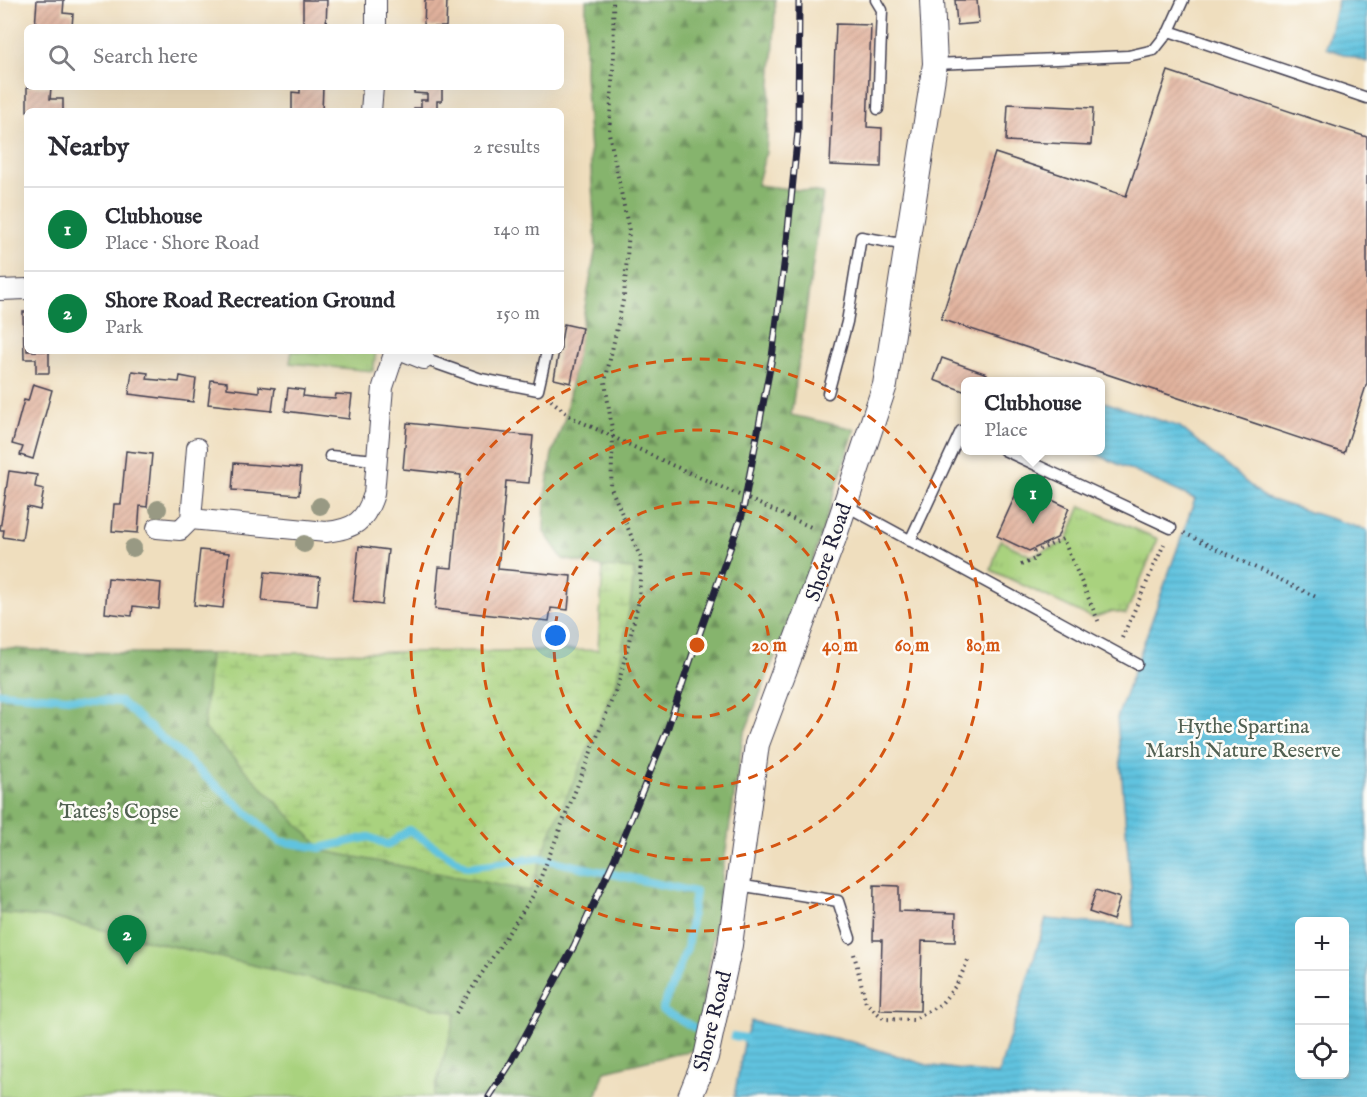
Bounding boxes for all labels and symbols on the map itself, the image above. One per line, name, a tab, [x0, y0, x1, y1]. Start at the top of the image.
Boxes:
pin: 1	[1014, 474, 1052, 524]
street label: Shore Road	[800, 499, 859, 605]
your location	[541, 621, 570, 650]
centre of rings	[687, 635, 707, 655]
text: 20 m	[751, 635, 787, 658]
text: 40 m	[822, 635, 858, 658]
text: 60 m	[895, 635, 929, 658]
text: 80 m	[966, 635, 1000, 658]
park label: Hythe Spartina Marsh Nature Reserve	[1145, 714, 1341, 765]
park label: Tates's Copse	[59, 799, 179, 826]
pin: 2	[108, 916, 146, 965]
street label: Shore Road	[688, 968, 739, 1074]

